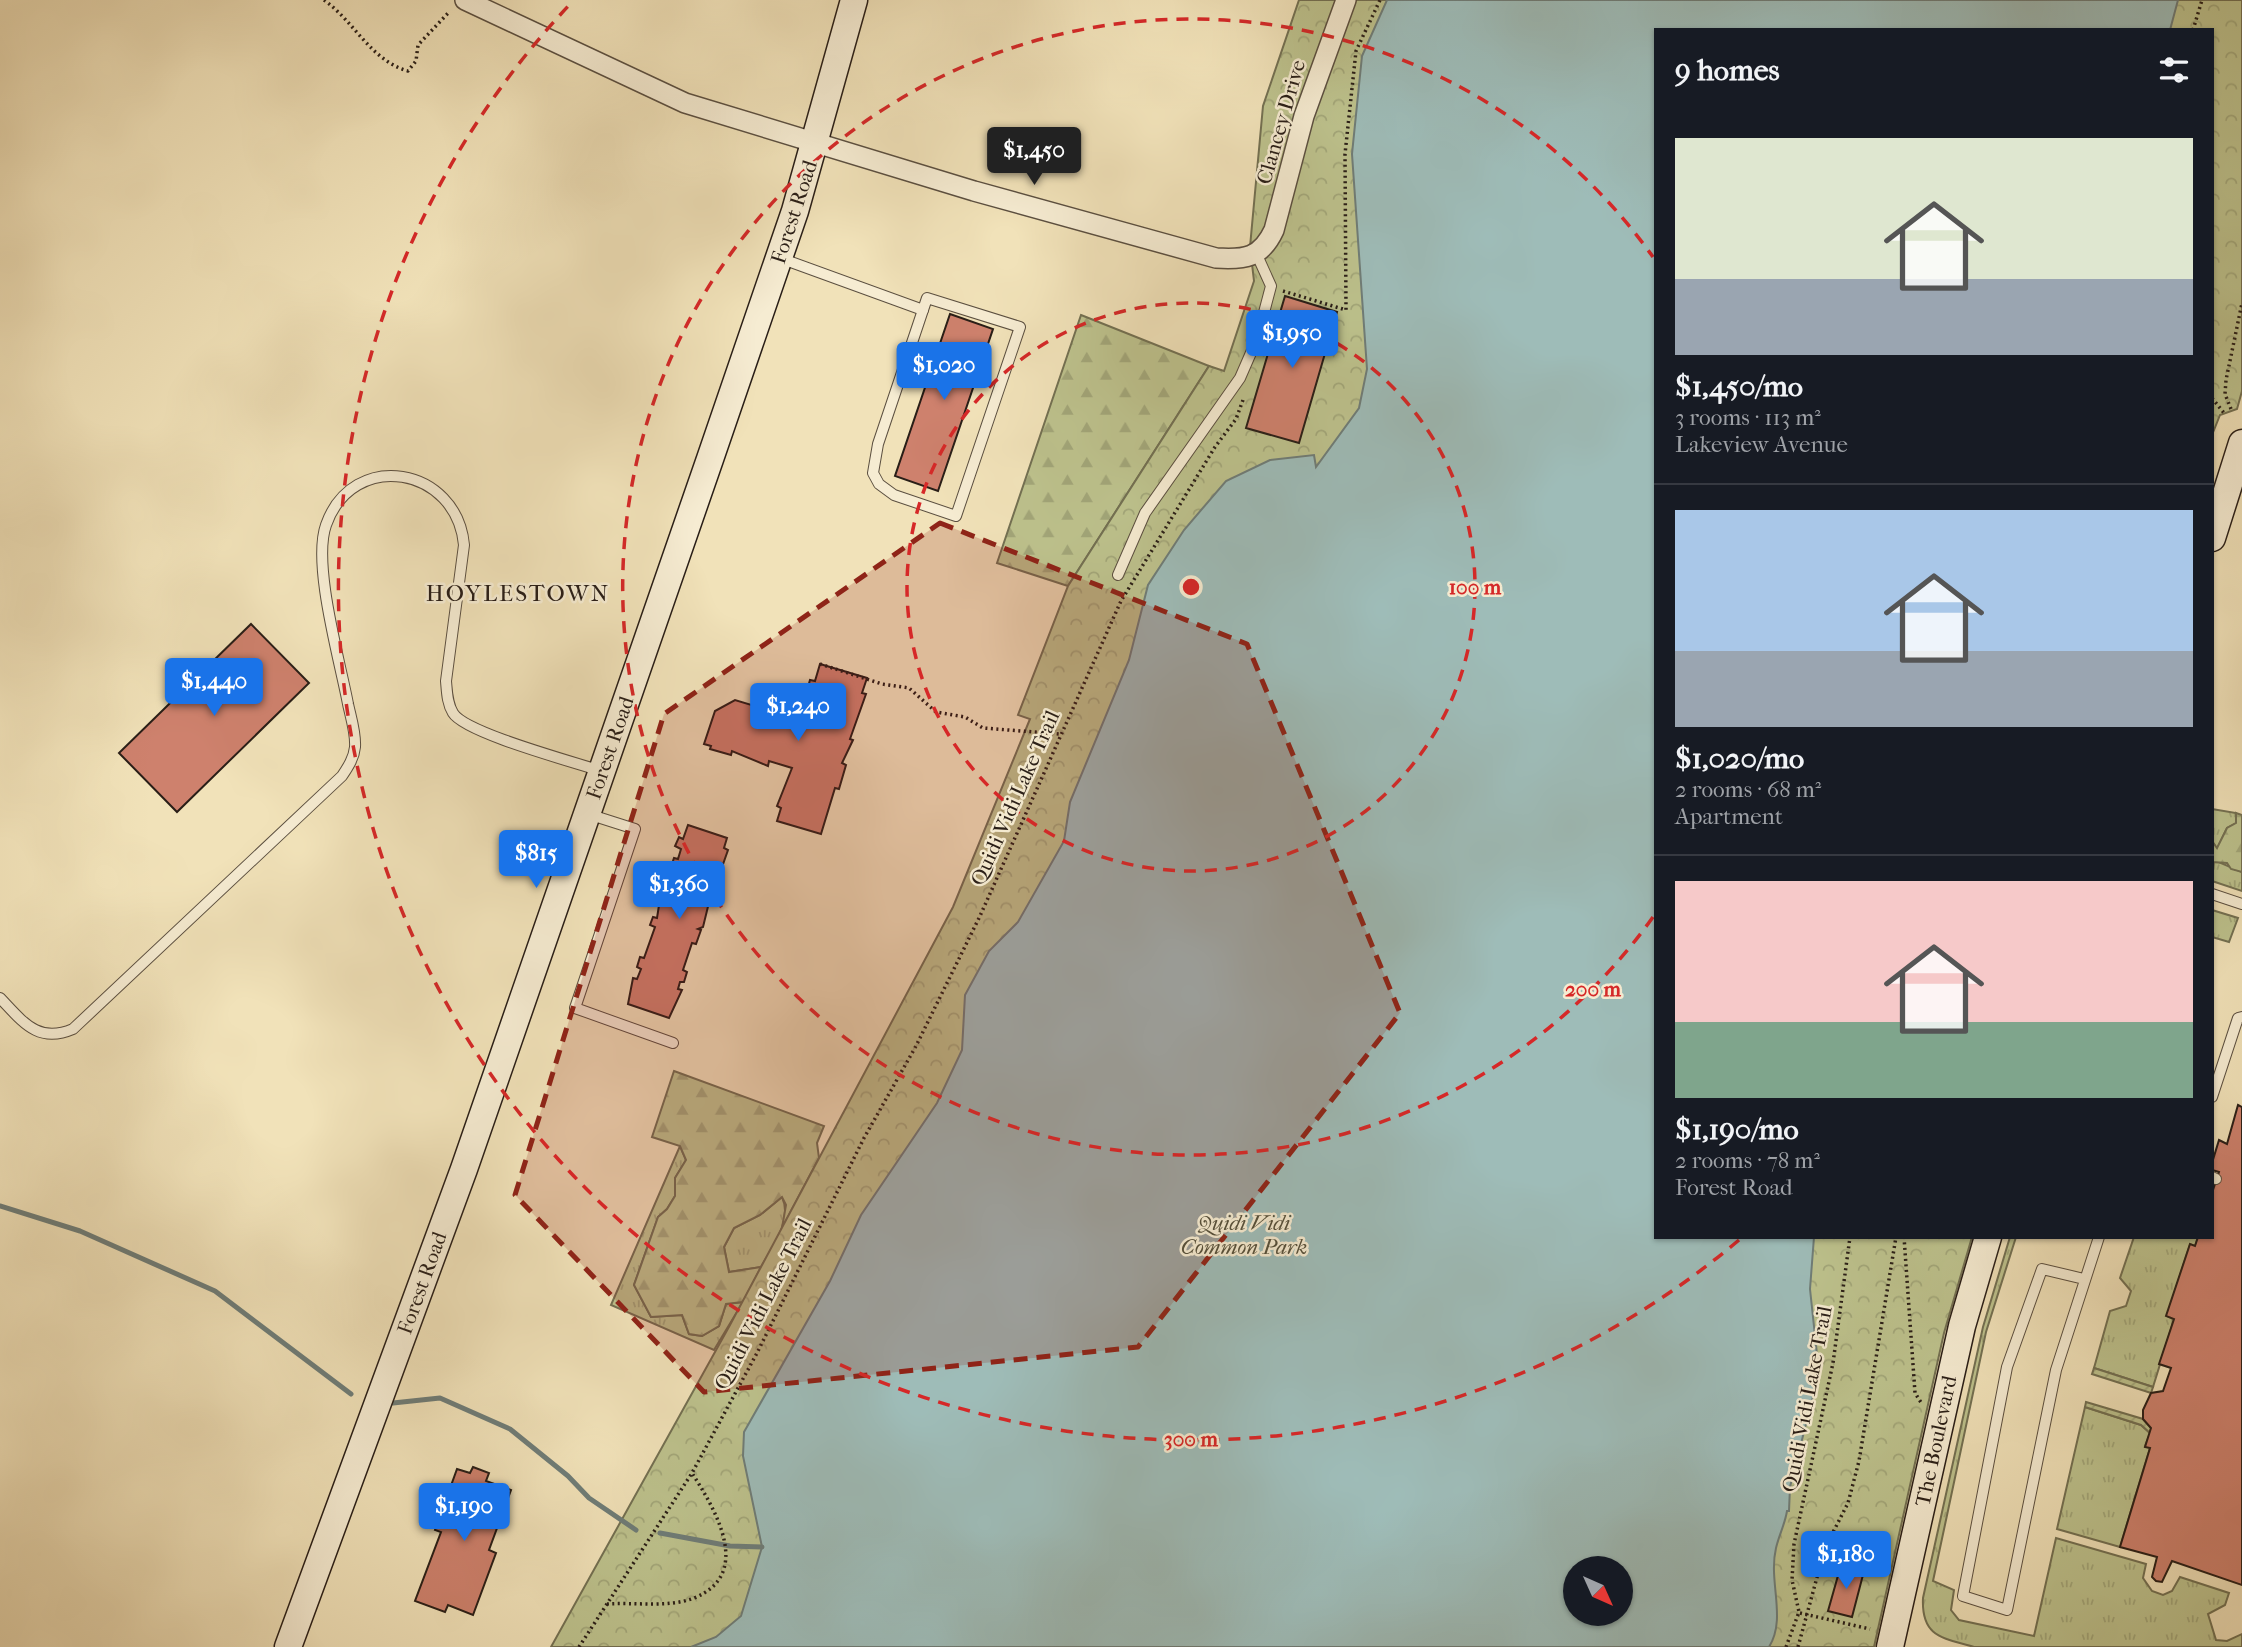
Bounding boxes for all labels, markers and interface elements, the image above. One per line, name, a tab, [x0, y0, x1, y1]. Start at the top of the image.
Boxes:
icon: filters	[2155, 51, 2193, 89]
text: 9 homes	[1675, 53, 1780, 88]
street label: Clancey Drive	[1252, 57, 1310, 187]
pin: $1,450	[977, 128, 1091, 187]
text: $1,450	[1003, 136, 1065, 163]
street label: Forest Road	[766, 157, 822, 267]
icon: home	[1871, 183, 1997, 309]
pin: $1,950	[1235, 310, 1349, 370]
text: $1,950	[1262, 319, 1322, 346]
pin: $1,020	[887, 342, 1001, 402]
text: $1,020	[913, 351, 975, 378]
text: $1,450/mo	[1675, 369, 1803, 404]
text: 3 rooms · 113 m²	[1675, 404, 1821, 431]
text: Lakeview Avenue	[1675, 431, 1848, 458]
icon: home	[1871, 555, 1997, 681]
centre of rings	[1179, 575, 1203, 599]
text: 100 m	[1449, 575, 1502, 599]
district label: HOYLESTOWN	[426, 580, 610, 607]
pin: $1,440	[157, 658, 271, 718]
text: $1,440	[181, 667, 247, 694]
pin: $1,240	[741, 684, 855, 743]
text: $1,240	[766, 692, 830, 719]
street label: Forest Road	[581, 693, 639, 803]
street label: Quidi Vidi Lake Trail	[966, 706, 1065, 889]
text: $1,020/mo	[1675, 741, 1804, 776]
text: 2 rooms · 68 m²	[1675, 776, 1821, 803]
text: Apartment	[1675, 803, 1783, 830]
pin: $815	[495, 830, 577, 890]
text: $815	[515, 839, 557, 866]
pin: $1,360	[622, 862, 736, 921]
text: $1,360	[649, 870, 709, 897]
icon: home	[1871, 926, 1997, 1052]
text: 200 m	[1565, 977, 1622, 1001]
text: $1,190/mo	[1675, 1112, 1799, 1147]
text: 2 rooms · 78 m²	[1675, 1147, 1820, 1174]
text: Forest Road	[1675, 1174, 1793, 1201]
park label: Quidi Vidi Common Park	[1181, 1211, 1307, 1259]
street label: Quidi Vidi Lake Trail	[709, 1214, 817, 1394]
street label: Forest Road	[392, 1228, 452, 1338]
street label: Quidi Vidi Lake Trail	[1777, 1304, 1837, 1494]
street label: The Boulevard	[1910, 1373, 1962, 1509]
text: 300 m	[1164, 1427, 1218, 1451]
pin: $1,190	[407, 1484, 521, 1543]
text: $1,190	[435, 1492, 493, 1519]
pin: $1,180	[1789, 1532, 1903, 1591]
text: $1,180	[1817, 1540, 1875, 1567]
north arrow	[1563, 1556, 1633, 1626]
map controls	[1563, 1556, 1633, 1626]

